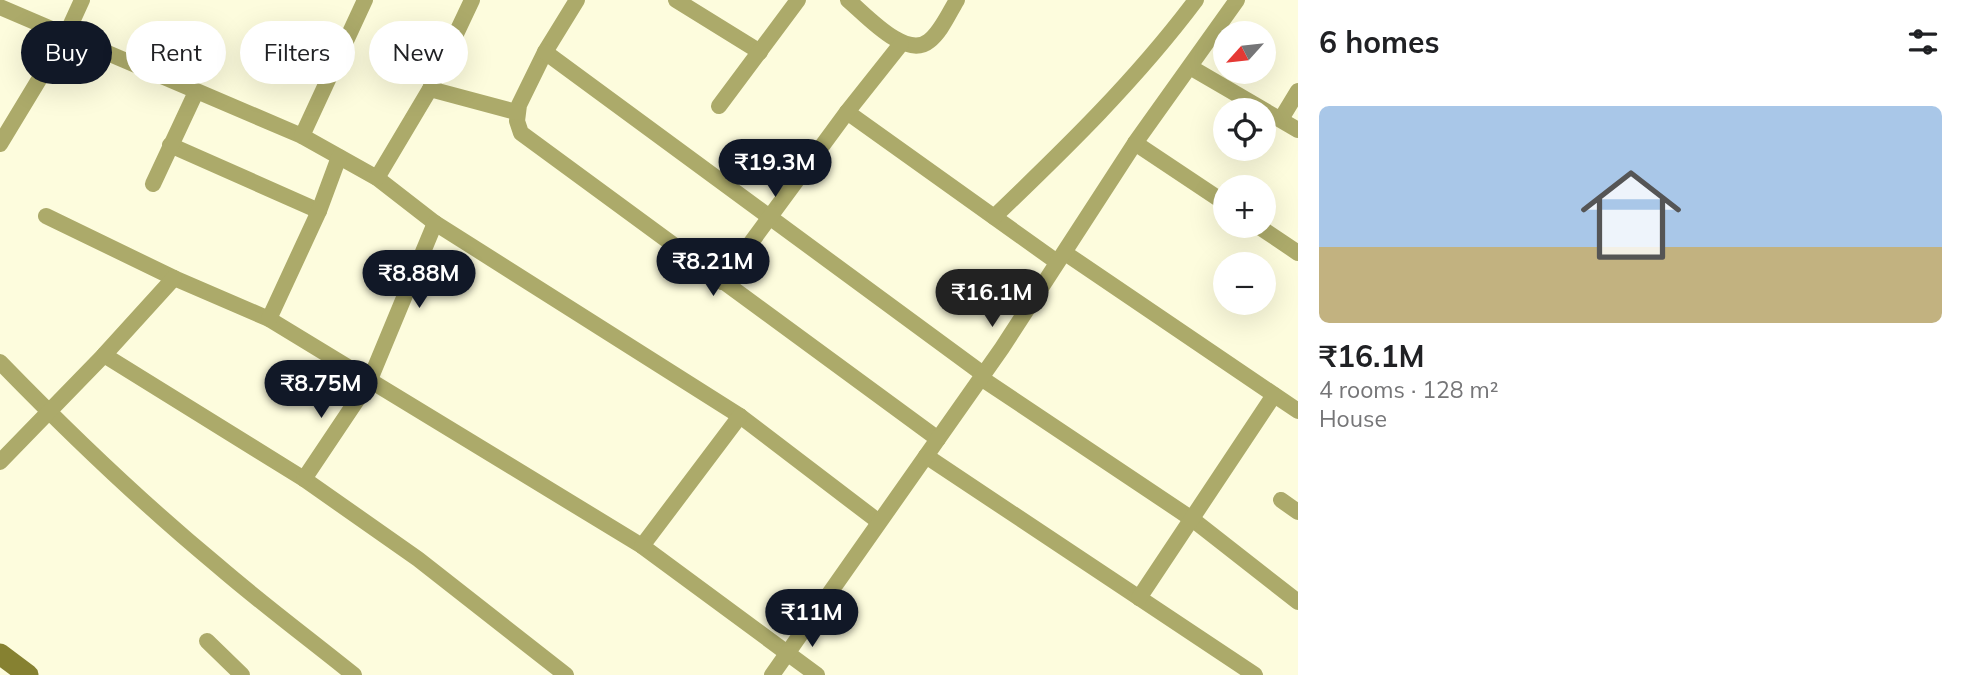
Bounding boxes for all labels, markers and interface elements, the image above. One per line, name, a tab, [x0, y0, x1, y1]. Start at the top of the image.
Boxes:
chip: Buy	[21, 21, 112, 84]
chip: Rent	[126, 21, 226, 84]
chip: Filters	[240, 21, 355, 84]
chip: New	[369, 21, 468, 84]
north arrow	[1213, 21, 1276, 84]
map controls	[1213, 21, 1276, 315]
text: 6 homes	[1319, 23, 1440, 61]
icon: filters	[1904, 23, 1942, 61]
button: locate	[1213, 98, 1276, 161]
pin: ₹19.3M	[718, 140, 832, 199]
text: ₹19.3M	[735, 147, 815, 176]
icon: home	[1568, 152, 1694, 278]
button: +	[1213, 175, 1276, 238]
pin: ₹8.21M	[656, 238, 770, 298]
text: ₹8.21M	[673, 246, 753, 275]
pin: ₹8.88M	[362, 250, 476, 310]
button: −	[1213, 252, 1276, 315]
text: ₹8.88M	[379, 258, 459, 287]
pin: ₹16.1M	[935, 270, 1049, 329]
text: ₹16.1M	[952, 277, 1032, 306]
text: ₹16.1M	[1319, 337, 1425, 375]
pin: ₹8.75M	[264, 360, 378, 420]
text: ₹8.75M	[281, 368, 361, 397]
text: 4 rooms · 128 m²	[1319, 375, 1499, 404]
text: House	[1319, 404, 1387, 433]
pin: ₹11M	[771, 590, 853, 649]
text: ₹11M	[781, 597, 843, 626]

